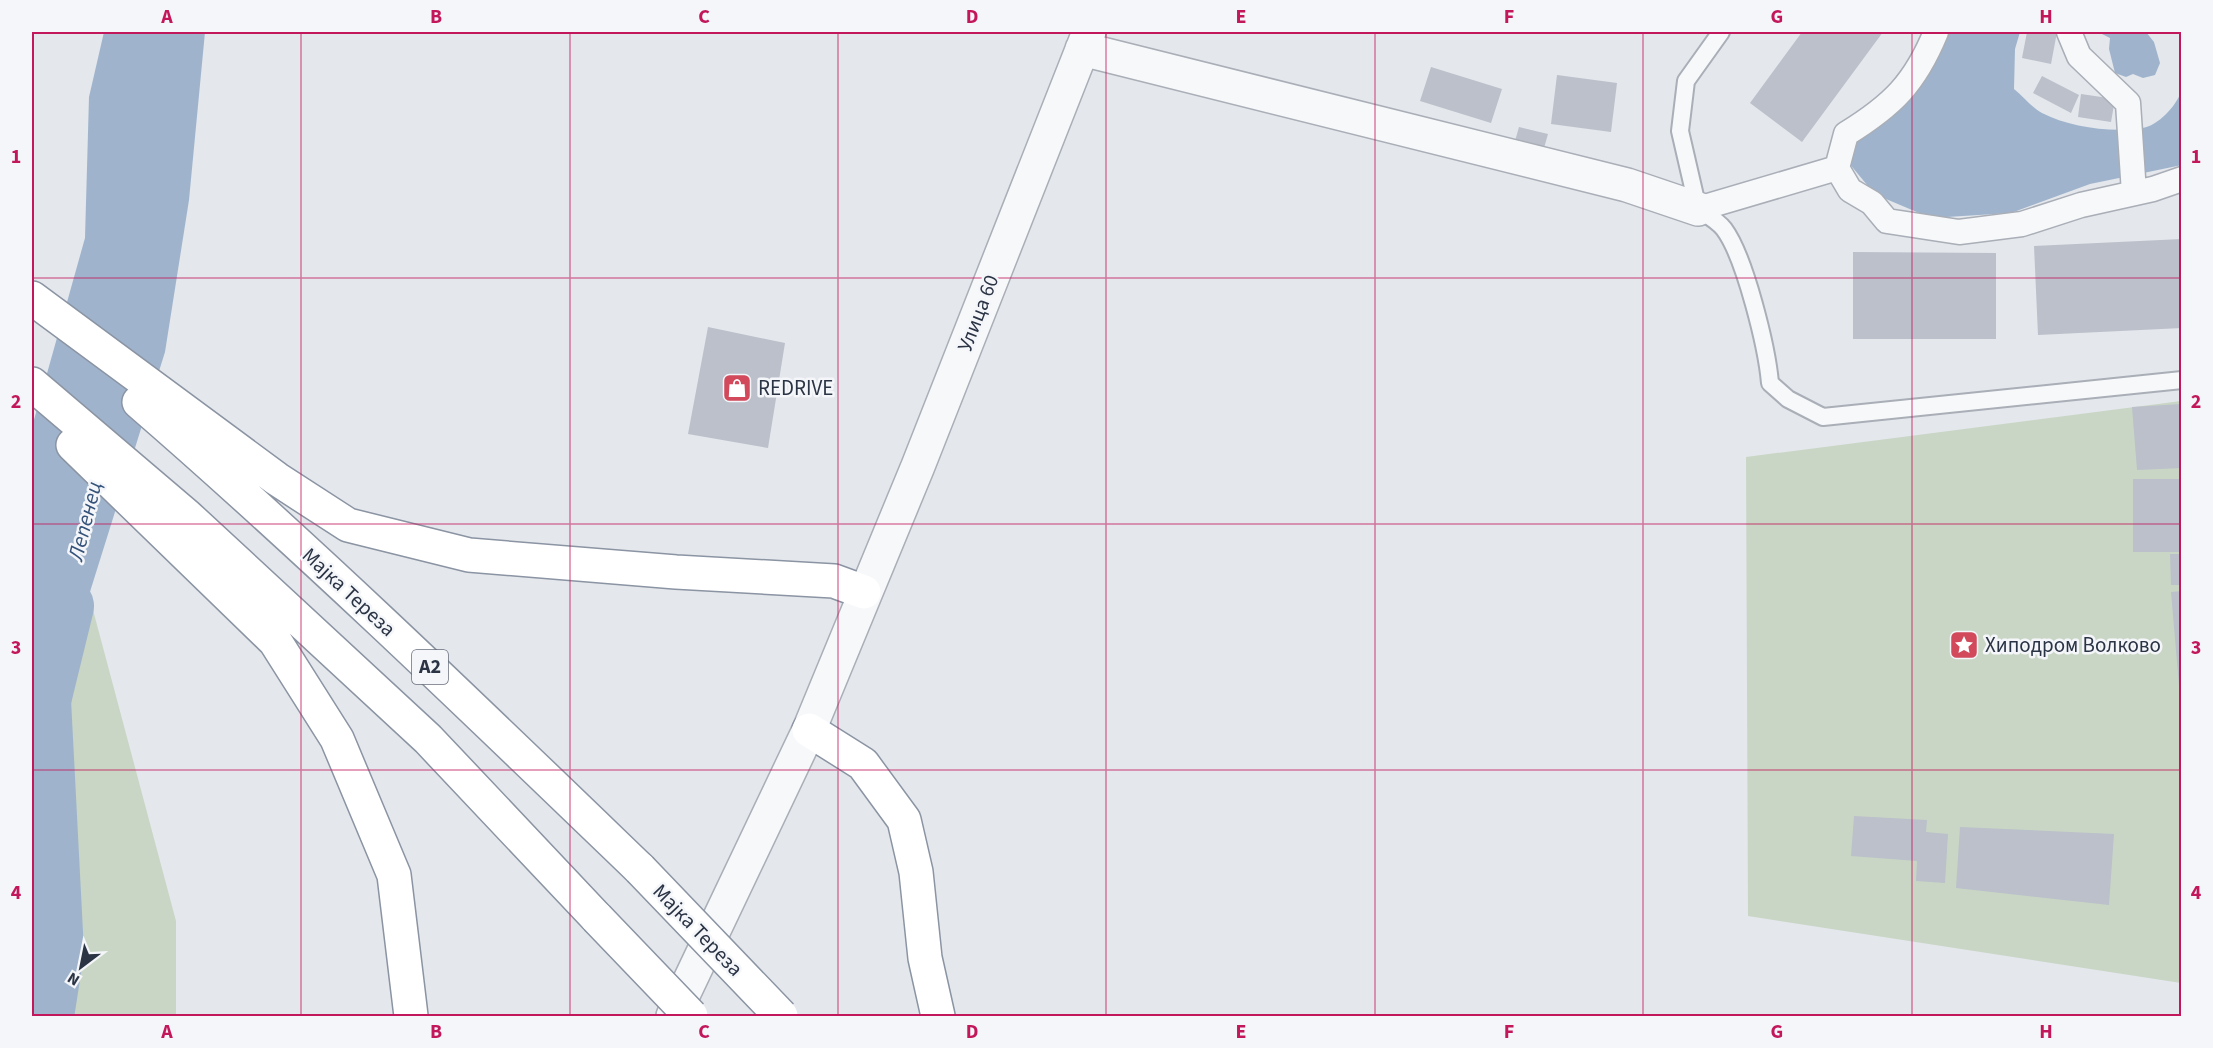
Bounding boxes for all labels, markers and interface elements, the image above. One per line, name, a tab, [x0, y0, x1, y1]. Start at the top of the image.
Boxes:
text: A	[160, 3, 173, 31]
text: B	[430, 3, 442, 31]
text: C	[698, 3, 710, 31]
text: D	[966, 3, 978, 31]
text: E	[1236, 3, 1246, 31]
text: F	[1504, 3, 1514, 31]
text: G	[1771, 3, 1783, 31]
text: H	[2039, 3, 2053, 31]
text: 1	[11, 143, 21, 171]
text: 1	[2191, 143, 2201, 171]
street label: Улица 60	[950, 270, 1006, 356]
shop icon: REDRIVE	[721, 372, 753, 404]
place label: REDRIVE	[758, 373, 833, 403]
text: 2	[11, 388, 21, 416]
text: 2	[2191, 388, 2201, 416]
water label: Лепенец	[59, 478, 110, 566]
street label: Мајка Тереза	[295, 541, 403, 643]
place icon: Хиподром Волково	[1948, 629, 1980, 661]
place label: Хиподром Волково	[1985, 630, 2161, 660]
text: 3	[11, 634, 21, 662]
text: 3	[2191, 634, 2201, 662]
road number: A2	[412, 650, 448, 684]
street label: Мајка Тереза	[646, 877, 750, 983]
text: 4	[11, 879, 22, 907]
text: 4	[2191, 879, 2202, 907]
north arrow	[51, 937, 111, 997]
text: N	[63, 967, 84, 991]
text: A	[160, 1018, 173, 1046]
text: B	[430, 1018, 442, 1046]
text: C	[698, 1018, 710, 1046]
text: D	[966, 1018, 978, 1046]
text: E	[1236, 1018, 1246, 1046]
text: F	[1504, 1018, 1514, 1046]
text: G	[1771, 1018, 1783, 1046]
text: H	[2039, 1018, 2053, 1046]

